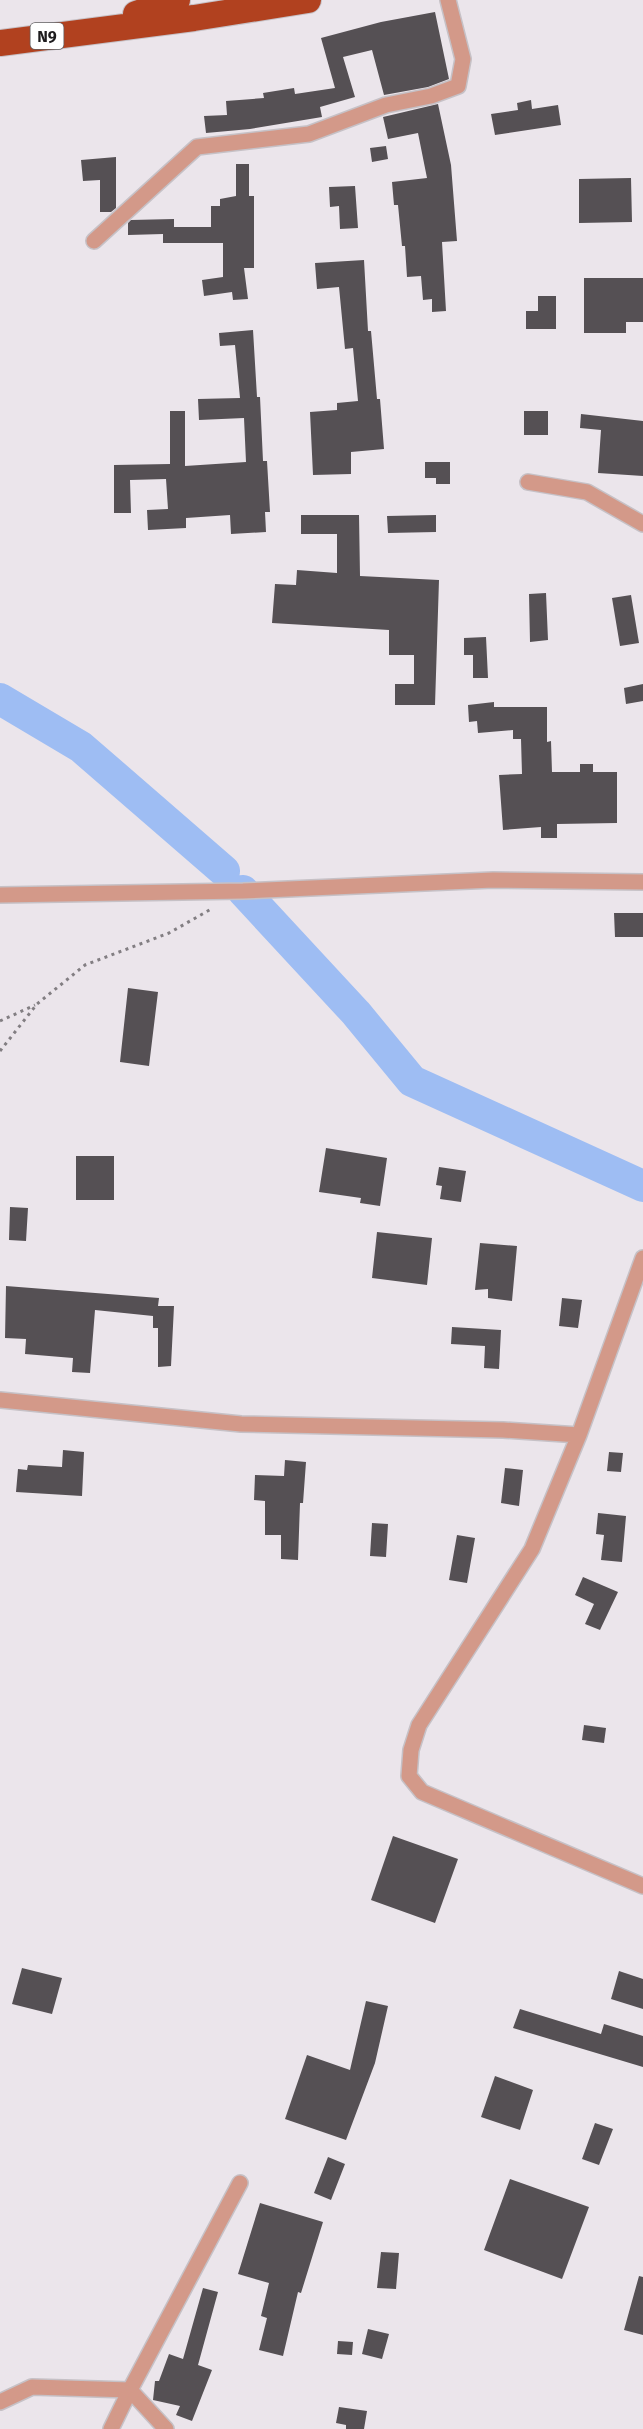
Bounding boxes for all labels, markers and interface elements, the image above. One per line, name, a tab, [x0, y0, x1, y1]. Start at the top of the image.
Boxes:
road number: N9	[30, 23, 63, 49]

